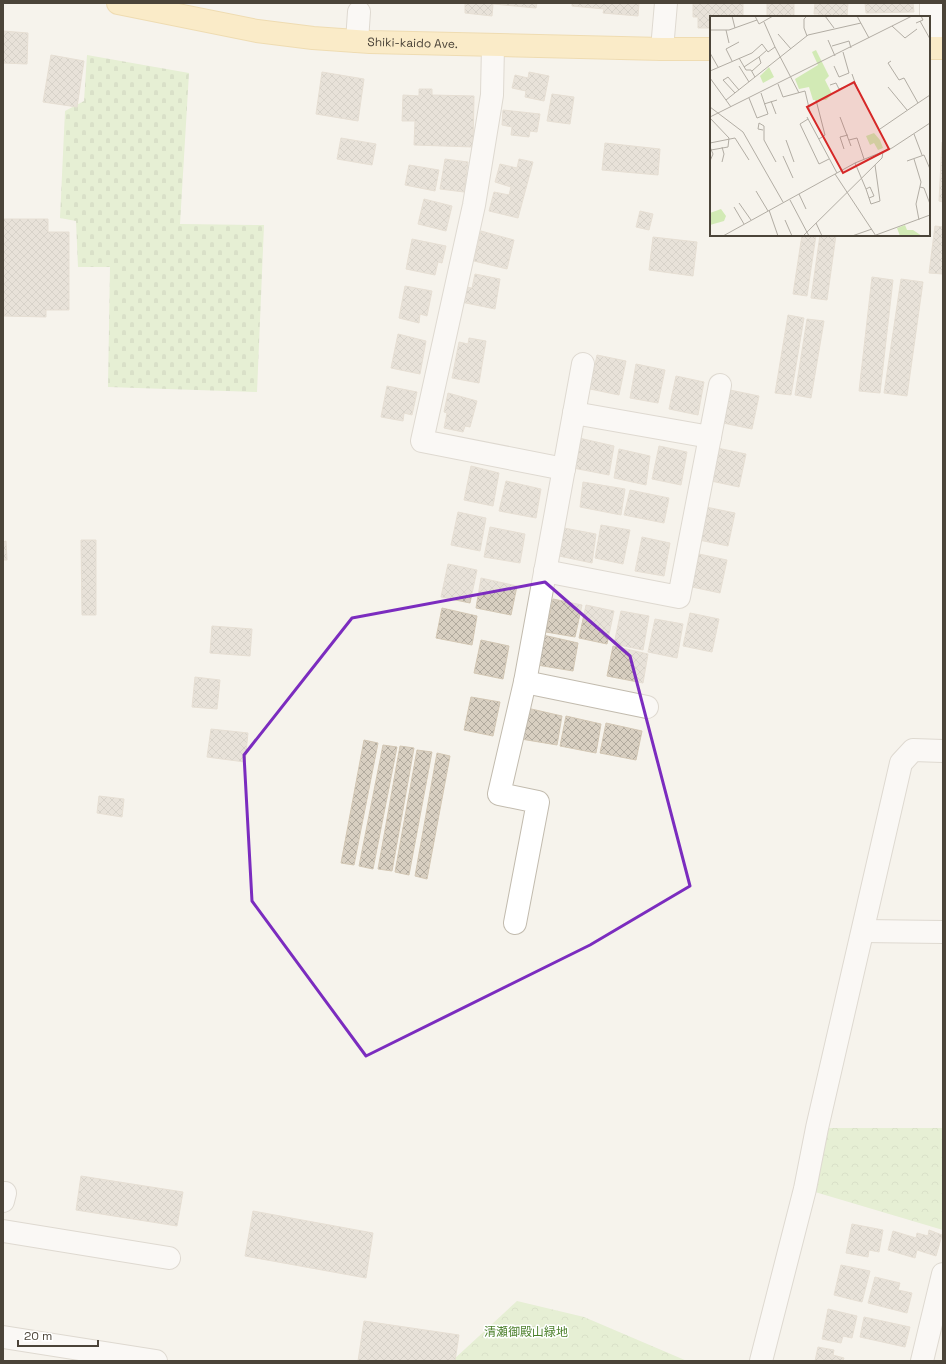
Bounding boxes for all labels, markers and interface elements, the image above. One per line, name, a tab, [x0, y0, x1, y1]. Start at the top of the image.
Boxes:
inset map	[710, 16, 930, 236]
street label: Shiki-kaido Ave.	[367, 34, 458, 52]
scale bar	[18, 1322, 98, 1348]
park label: 清瀬御殿山緑地	[484, 1324, 568, 1340]
text: 20 m	[24, 1328, 52, 1344]

